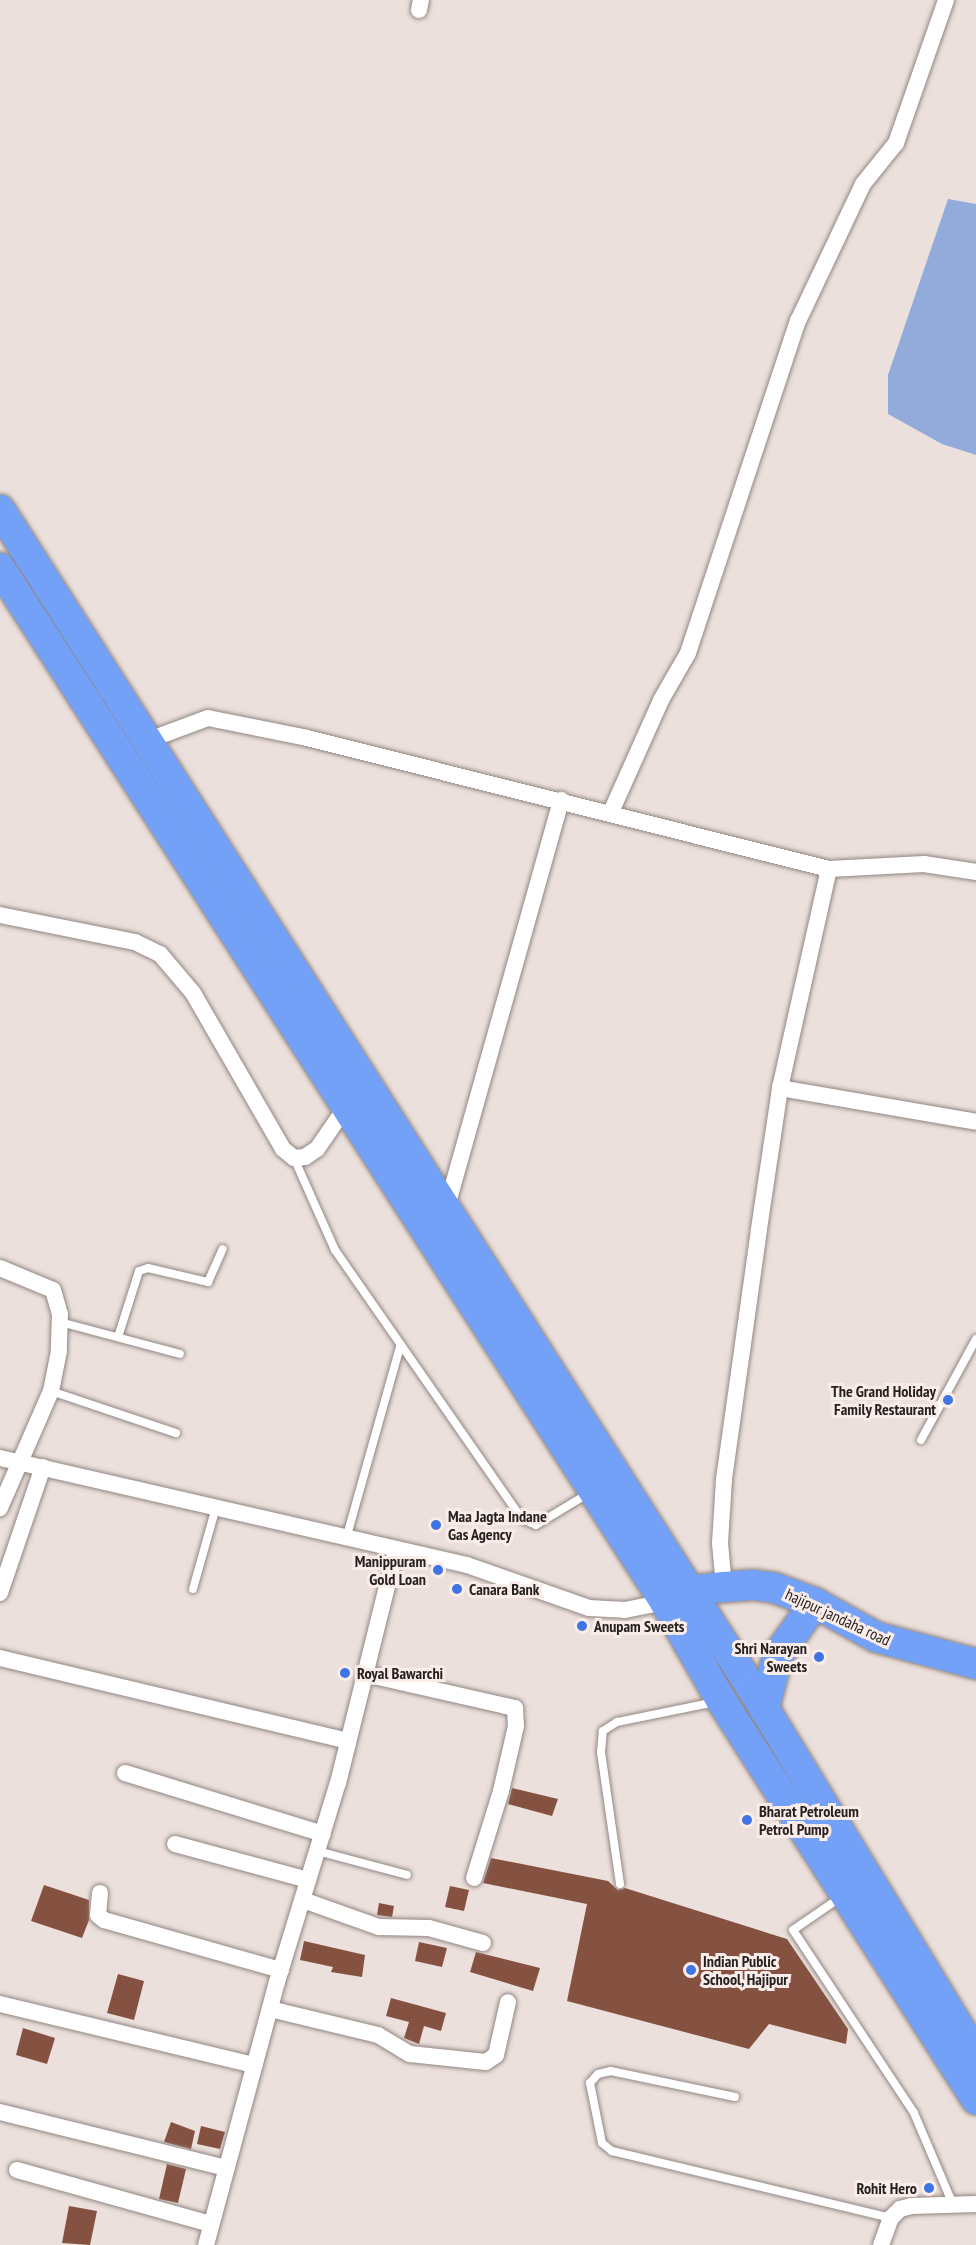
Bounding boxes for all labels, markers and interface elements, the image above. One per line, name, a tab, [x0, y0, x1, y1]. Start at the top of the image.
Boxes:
place label: The Grand Holiday Family Restaurant	[831, 1381, 936, 1419]
marker: The Grand Holiday Family Restaurant	[941, 1393, 955, 1407]
place label: Maa Jagta Indane Gas Agency	[448, 1506, 547, 1544]
marker: Maa Jagta Indane Gas Agency	[429, 1518, 443, 1532]
place label: Manippuram Gold Loan	[355, 1551, 426, 1589]
marker: Manippuram Gold Loan	[431, 1563, 445, 1577]
place label: Canara Bank	[469, 1579, 539, 1599]
marker: Canara Bank	[450, 1582, 464, 1596]
street label: hajipur jandaha road	[782, 1584, 894, 1650]
place label: Anupam Sweets	[594, 1616, 684, 1636]
marker: Anupam Sweets	[575, 1619, 589, 1633]
place label: Shri Narayan Sweets	[734, 1638, 807, 1676]
marker: Shri Narayan Sweets	[812, 1650, 826, 1664]
place label: Royal Bawarchi	[357, 1663, 443, 1683]
marker: Royal Bawarchi	[338, 1666, 352, 1680]
place label: Bharat Petroleum Petrol Pump	[759, 1801, 859, 1839]
marker: Bharat Petroleum Petrol Pump	[740, 1813, 754, 1827]
place label: Indian Public School, Hajipur	[703, 1951, 789, 1989]
marker: Indian Public School, Hajipur	[684, 1963, 698, 1977]
place label: Rohit Hero	[857, 2178, 917, 2198]
marker: Rohit Hero	[922, 2181, 936, 2195]

